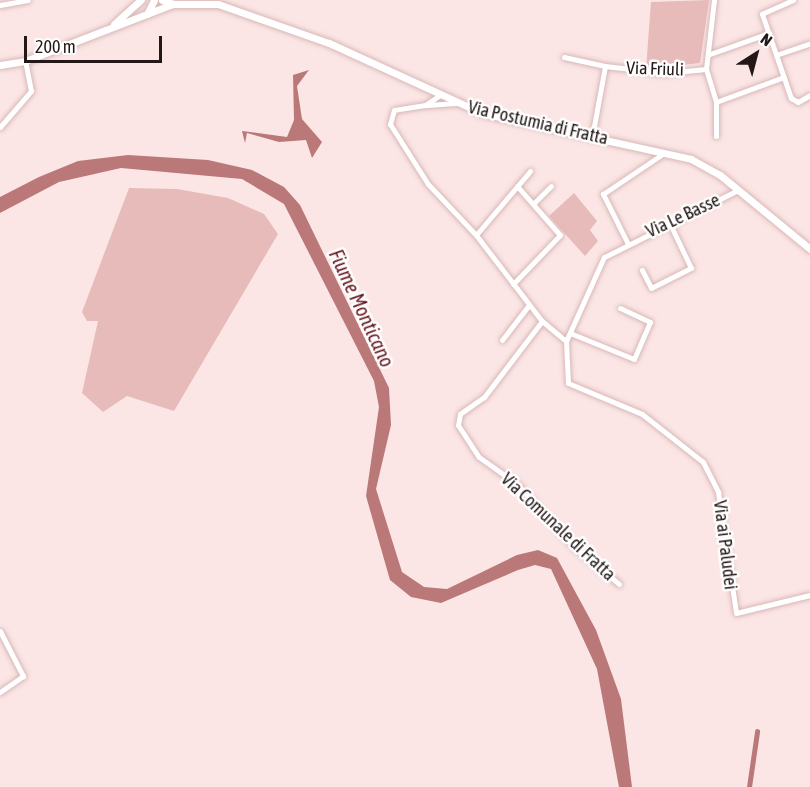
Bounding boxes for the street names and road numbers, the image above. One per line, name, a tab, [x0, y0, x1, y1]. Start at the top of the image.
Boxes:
street label: Via Friuli	[626, 57, 684, 81]
street label: Via Postumia di Fratta	[466, 96, 610, 150]
street label: Via Le Basse	[643, 189, 723, 243]
street label: Via Comunale di Fratta	[496, 468, 620, 586]
street label: Via ai Paludei	[709, 499, 741, 591]

